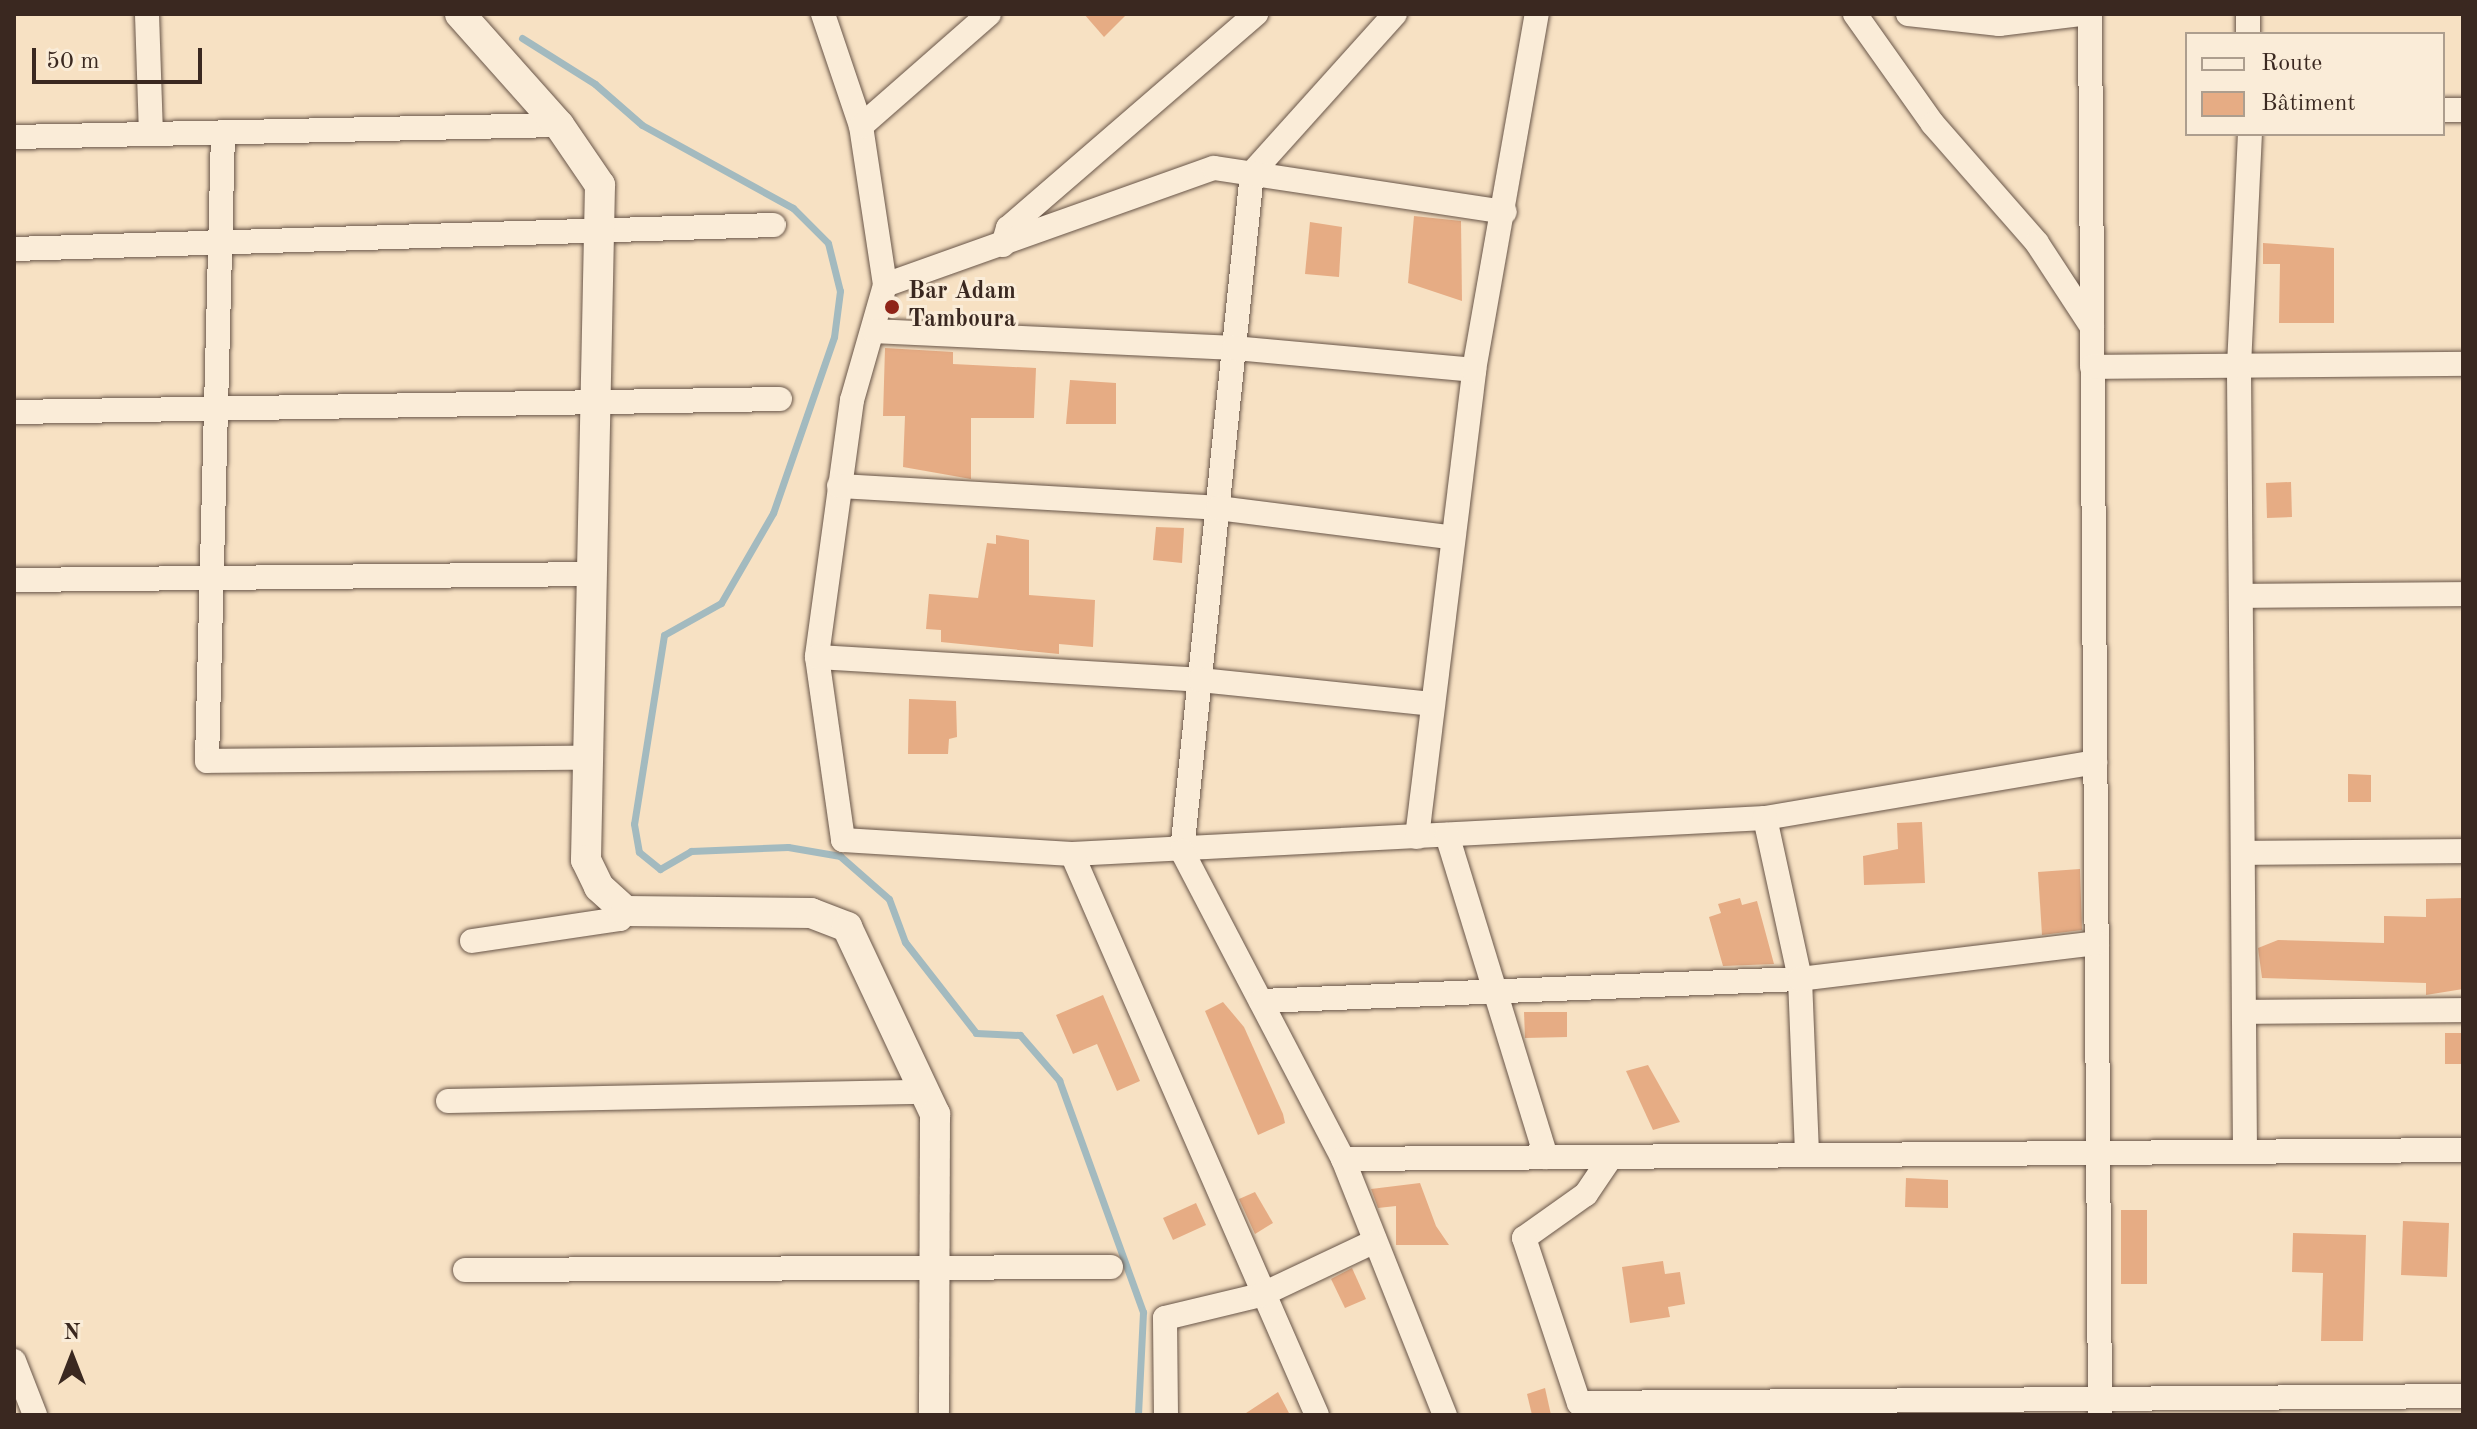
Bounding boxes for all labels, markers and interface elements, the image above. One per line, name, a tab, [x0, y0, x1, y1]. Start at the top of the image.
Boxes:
scale bar	[36, 32, 206, 82]
legend	[2185, 32, 2445, 136]
text: 50 m	[46, 50, 100, 74]
text: Route	[2261, 52, 2322, 76]
text: Bâtiment	[2261, 92, 2356, 116]
place label: Bar Adam Tamboura	[908, 279, 1016, 335]
marker: Bar Adam Tamboura	[883, 298, 901, 316]
north arrow	[32, 1317, 112, 1397]
text: N	[64, 1322, 80, 1344]

